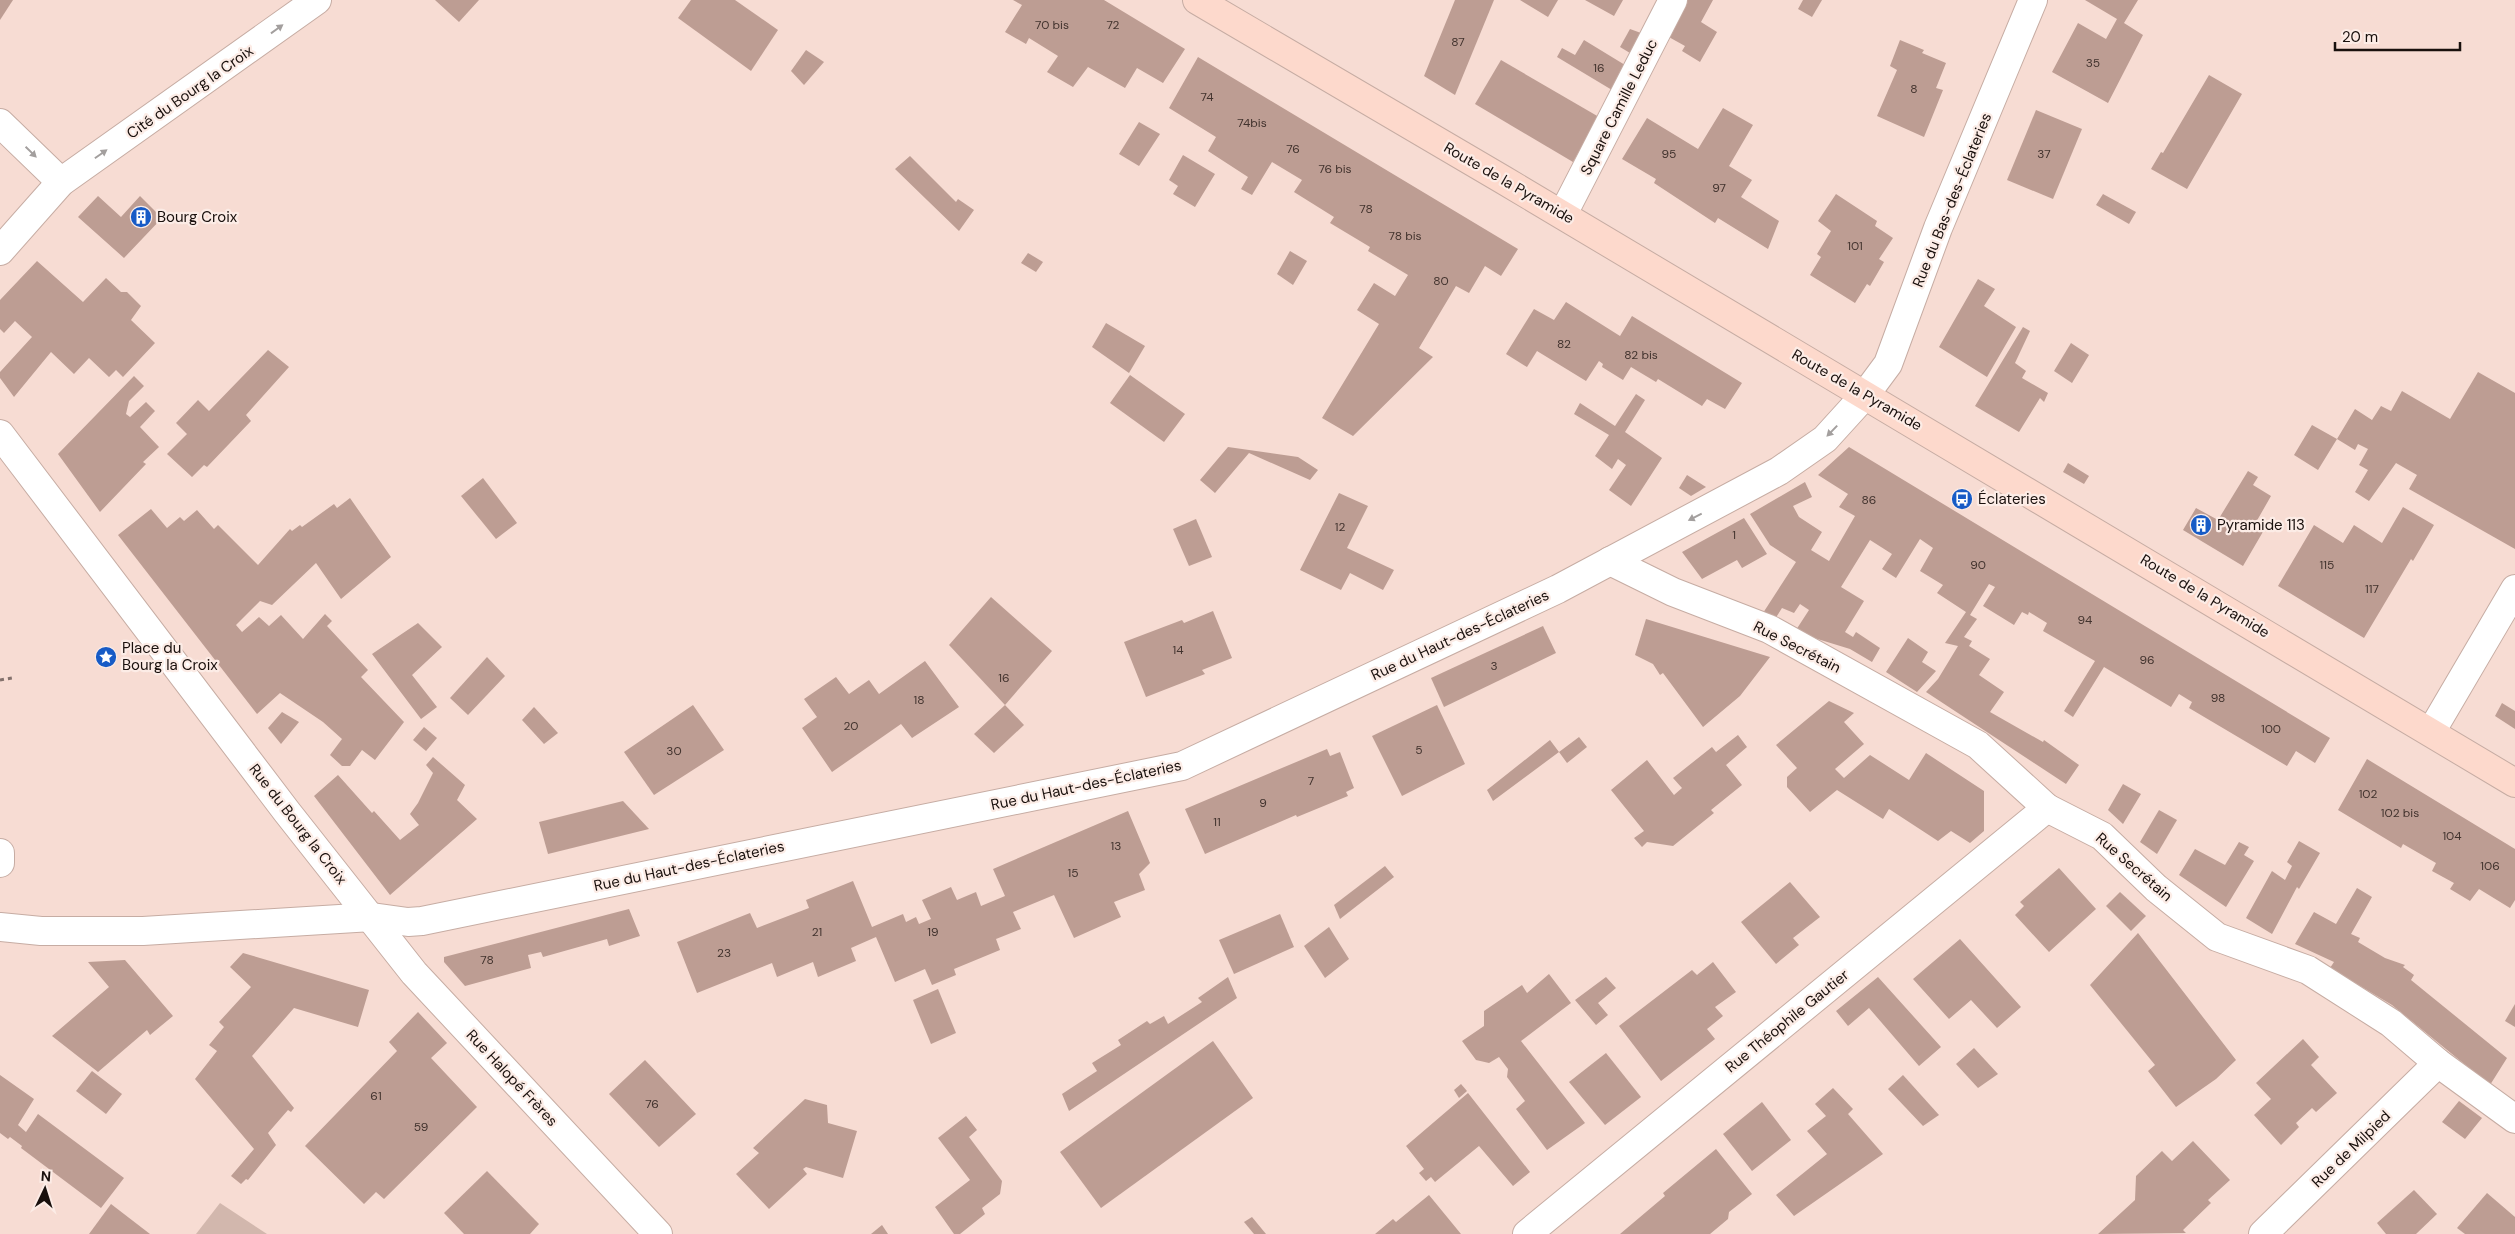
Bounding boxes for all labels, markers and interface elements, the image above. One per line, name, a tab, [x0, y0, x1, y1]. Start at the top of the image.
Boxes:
house number: 70 bis	[1035, 17, 1069, 33]
house number: 72	[1106, 17, 1120, 33]
scale bar	[2335, 20, 2460, 52]
one-way arrow	[270, 24, 283, 35]
text: 20 m	[2342, 27, 2378, 47]
house number: 87	[1451, 34, 1465, 50]
street label: Square Camille Leduc	[1576, 35, 1662, 179]
street label: Cité du Bourg la Croix	[123, 40, 258, 143]
house number: 35	[2086, 55, 2100, 71]
house number: 16	[1593, 60, 1605, 76]
house number: 8	[1910, 81, 1918, 97]
house number: 74	[1201, 89, 1213, 105]
street label: Rue du Bas-des-Éclateries	[1908, 110, 1996, 290]
house number: 74bis	[1237, 115, 1267, 131]
street label: Route de la Pyramide	[1440, 138, 1578, 228]
house number: 76	[1286, 141, 1300, 157]
one-way arrow	[24, 146, 36, 158]
house number: 95	[1662, 146, 1676, 162]
house number: 37	[2037, 146, 2051, 162]
one-way arrow	[95, 149, 108, 159]
house number: 76 bis	[1318, 161, 1352, 177]
house number: 97	[1712, 180, 1726, 196]
house number: 78	[1359, 201, 1373, 217]
building icon: Bourg Croix	[129, 205, 153, 229]
place label: Bourg Croix	[157, 207, 238, 227]
house number: 78 bis	[1388, 228, 1422, 244]
house number: 101	[1847, 238, 1863, 254]
house number: 80	[1433, 273, 1449, 289]
house number: 82	[1557, 336, 1571, 352]
street label: Route de la Pyramide	[1788, 345, 1926, 435]
house number: 82 bis	[1624, 347, 1658, 363]
one-way arrow	[1826, 425, 1838, 437]
bus stop icon: Éclateries	[1950, 487, 1974, 511]
place label: Éclateries	[1978, 489, 2046, 509]
house number: 86	[1862, 492, 1876, 508]
one-way arrow	[1687, 513, 1702, 521]
building icon: Pyramide 113	[2189, 513, 2213, 537]
place label: Pyramide 113	[2217, 515, 2305, 535]
house number: 12	[1335, 519, 1345, 535]
house number: 1	[1732, 527, 1736, 543]
street label: Route de la Pyramide	[2137, 550, 2273, 642]
house number: 90	[1970, 557, 1986, 573]
house number: 115	[2320, 557, 2334, 573]
house number: 117	[2365, 581, 2379, 597]
street label: Rue du Haut-des-Éclateries	[1368, 585, 1552, 685]
house number: 94	[2078, 612, 2092, 628]
street label: Rue Secrétain	[1750, 616, 1844, 678]
place label: Place du Bourg la Croix	[122, 638, 218, 675]
house number: 14	[1172, 642, 1184, 658]
place icon: Place du Bourg la Croix	[94, 645, 118, 669]
house number: 96	[2139, 652, 2155, 668]
house number: 3	[1490, 658, 1498, 674]
house number: 16	[998, 670, 1010, 686]
house number: 98	[2211, 690, 2225, 706]
house number: 18	[913, 692, 925, 708]
house number: 20	[843, 718, 859, 734]
house number: 100	[2261, 721, 2281, 737]
house number: 5	[1415, 742, 1423, 758]
house number: 30	[666, 743, 682, 759]
street label: Rue du Haut-des-Éclateries	[989, 755, 1183, 815]
street label: Rue du Bourg la Croix	[245, 760, 352, 889]
house number: 7	[1308, 773, 1314, 789]
house number: 102	[2359, 786, 2377, 802]
house number: 9	[1259, 795, 1267, 811]
house number: 102 bis	[2381, 805, 2419, 821]
house number: 11	[1213, 814, 1221, 830]
street label: Rue Secrétain	[2091, 828, 2177, 906]
house number: 104	[2442, 828, 2462, 844]
street label: Rue du Haut-des-Éclateries	[592, 836, 786, 896]
house number: 13	[1111, 838, 1121, 854]
house number: 106	[2480, 858, 2500, 874]
house number: 15	[1067, 865, 1079, 881]
house number: 21	[812, 924, 822, 940]
house number: 19	[927, 924, 939, 940]
house number: 23	[717, 945, 731, 961]
house number: 78	[480, 952, 494, 968]
street label: Rue Théophile Gautier	[1721, 965, 1853, 1077]
street label: Rue Halopé Frères	[462, 1025, 562, 1131]
house number: 61	[370, 1088, 382, 1104]
house number: 76	[645, 1096, 659, 1112]
street label: Rue de Milpied	[2307, 1106, 2395, 1192]
house number: 59	[414, 1119, 428, 1135]
north arrow	[20, 1164, 70, 1214]
text: N	[40, 1167, 52, 1185]

